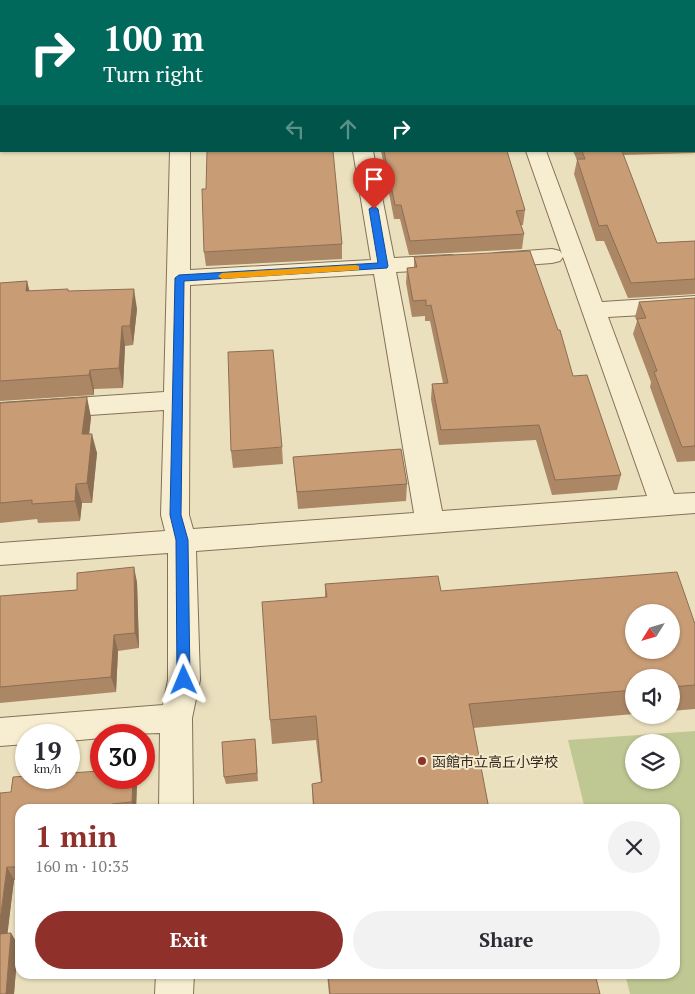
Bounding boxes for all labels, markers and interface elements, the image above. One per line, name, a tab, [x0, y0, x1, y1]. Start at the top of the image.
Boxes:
text: 100 m	[103, 15, 204, 61]
icon: right	[20, 20, 85, 85]
text: Turn right	[103, 59, 203, 88]
icon: left	[281, 115, 309, 143]
icon: ahead	[334, 115, 362, 143]
icon: right	[387, 115, 415, 143]
pin	[353, 158, 395, 209]
icon: arrive	[360, 165, 388, 193]
north arrow	[625, 604, 680, 659]
map controls	[625, 604, 680, 789]
position arrow	[157, 653, 209, 705]
button: sound	[625, 669, 680, 724]
speed limit sign: 30	[90, 724, 155, 789]
text: 19	[33, 734, 62, 767]
button: layers	[625, 734, 680, 789]
place label: 函館市立高丘小学校	[432, 752, 558, 771]
marker: 函館市立高丘小学校	[416, 755, 428, 767]
text: km/h	[34, 761, 61, 776]
text: 1 min	[35, 816, 117, 856]
button: close	[608, 821, 660, 873]
text: 160 m · 10:35	[35, 855, 129, 877]
button: Exit	[35, 911, 343, 969]
button: Share	[353, 911, 660, 969]

